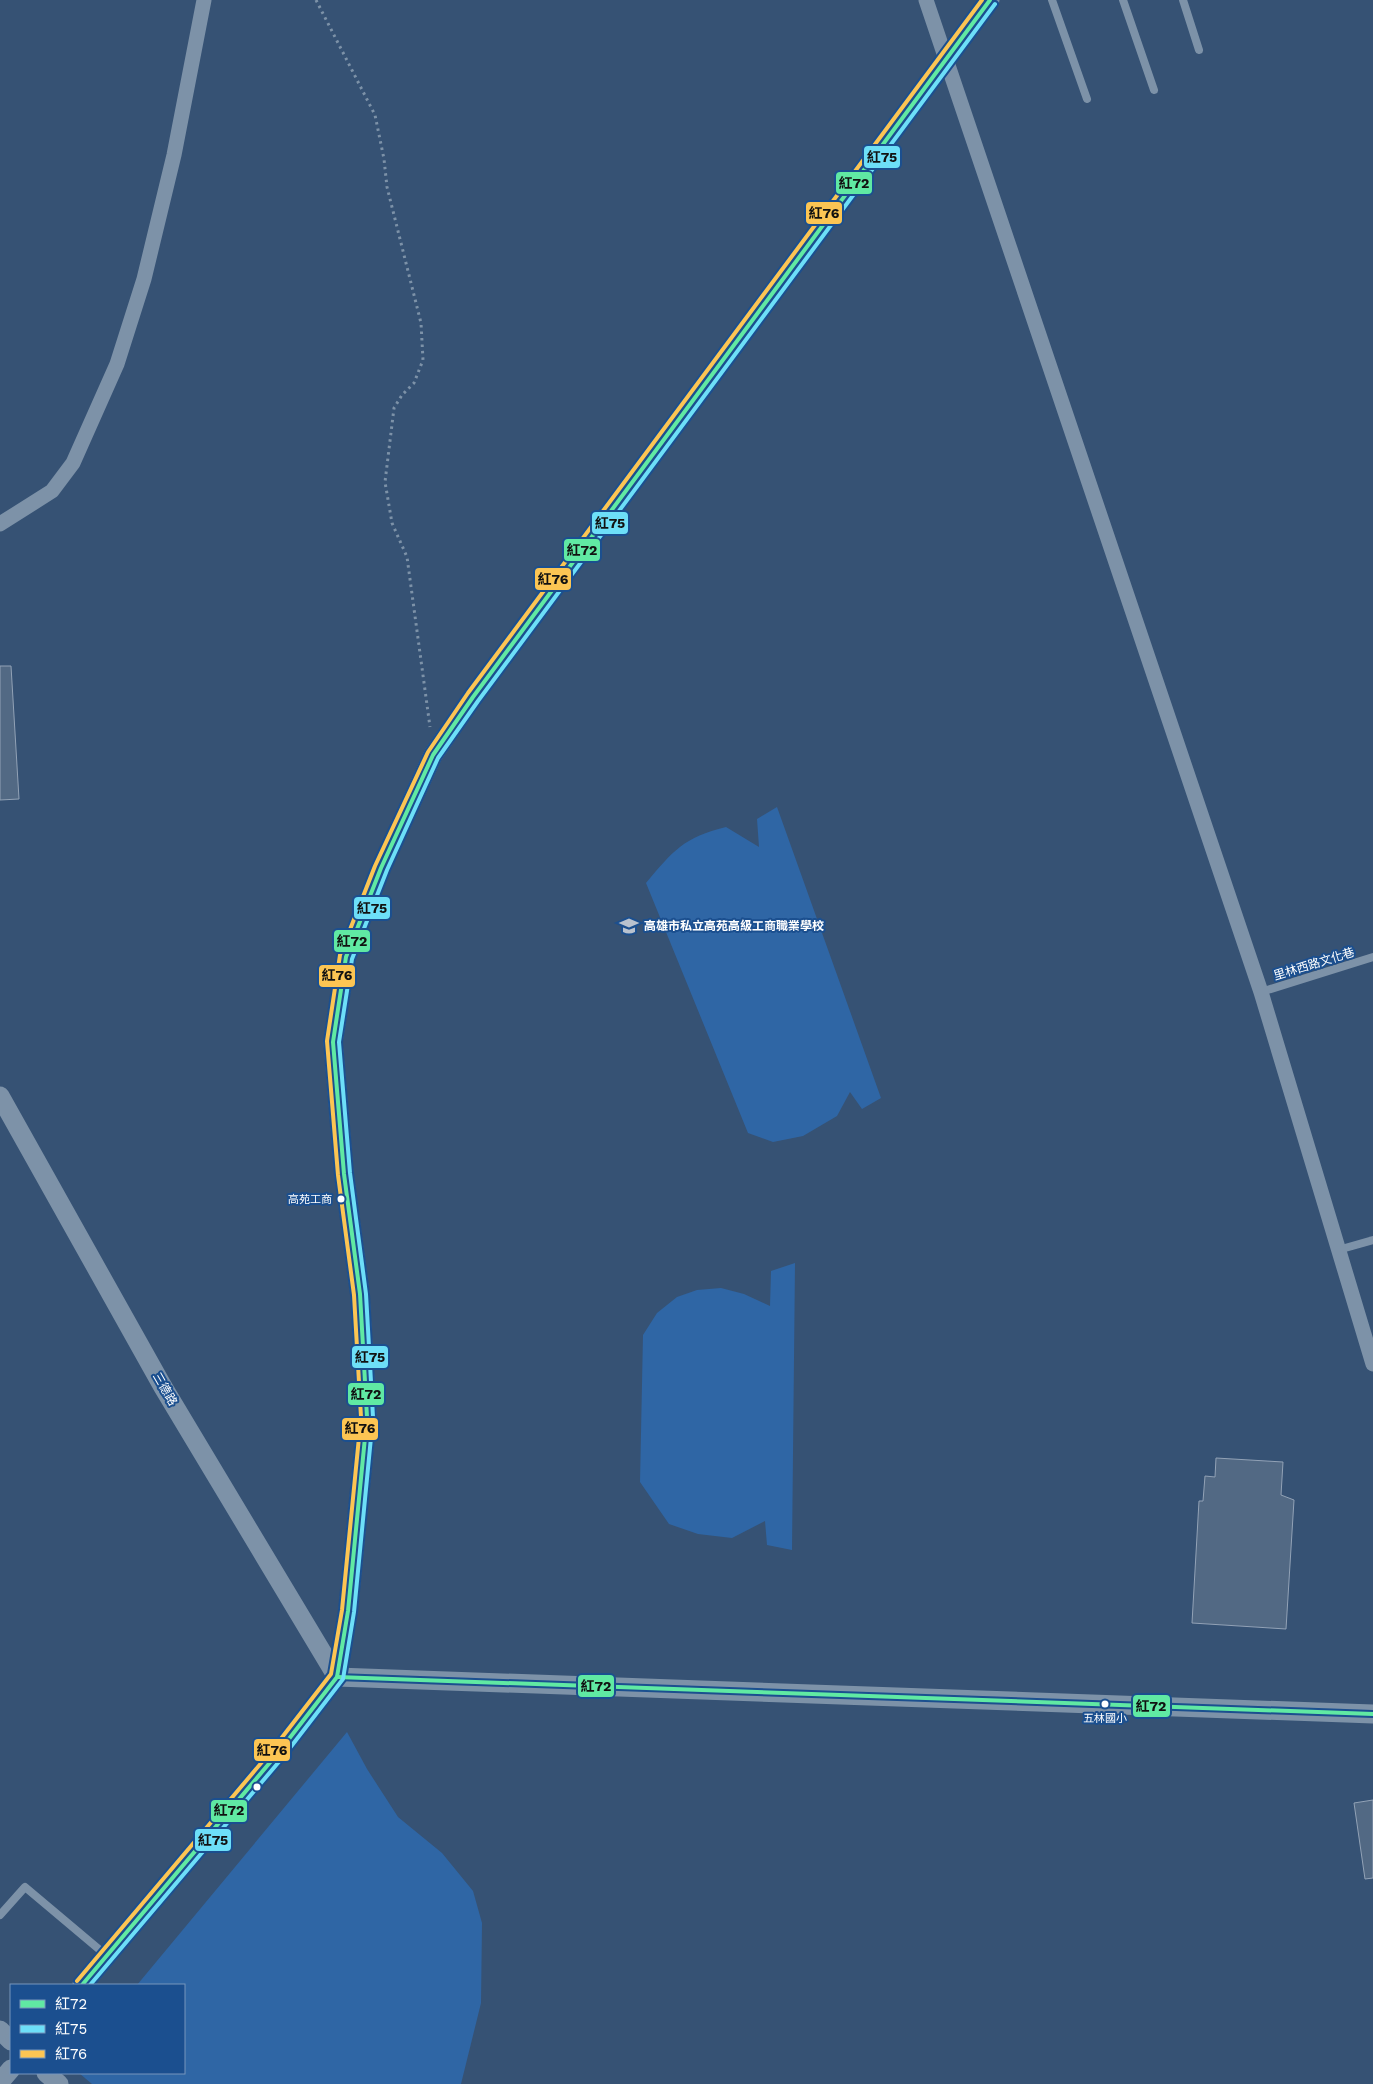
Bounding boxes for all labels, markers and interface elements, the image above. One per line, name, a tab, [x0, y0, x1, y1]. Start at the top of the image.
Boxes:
line badge: 紅75	[863, 145, 901, 169]
text: 紅75	[867, 149, 897, 165]
line badge: 紅72	[835, 171, 873, 195]
text: 紅72	[839, 175, 869, 191]
line badge: 紅76	[805, 201, 843, 225]
text: 紅76	[809, 205, 840, 221]
line badge: 紅75	[591, 511, 629, 535]
text: 紅75	[595, 515, 625, 531]
line badge: 紅72	[563, 538, 601, 562]
text: 紅72	[567, 542, 597, 558]
line badge: 紅76	[534, 567, 572, 591]
text: 紅76	[538, 571, 569, 587]
line badge: 紅75	[353, 896, 391, 920]
text: 紅75	[357, 900, 387, 916]
school or university icon: 高雄市私立高苑高級工商職業學校	[618, 915, 640, 937]
place label: 高雄市私立高苑高級工商職業學校	[644, 919, 824, 933]
line badge: 紅72	[333, 929, 371, 953]
text: 紅72	[337, 933, 367, 949]
street label: 里林西路文化巷	[1272, 945, 1356, 983]
line badge: 紅76	[318, 964, 356, 988]
text: 紅76	[322, 967, 353, 983]
place label: 高苑工商	[288, 1193, 332, 1206]
marker: 高苑工商	[336, 1194, 346, 1204]
line badge: 紅75	[351, 1345, 389, 1369]
text: 紅75	[355, 1349, 385, 1365]
street label: 三德路	[150, 1370, 180, 1408]
line badge: 紅72	[347, 1382, 385, 1406]
text: 紅72	[351, 1386, 381, 1402]
line badge: 紅76	[341, 1417, 379, 1441]
text: 紅76	[345, 1420, 376, 1436]
line badge: 紅72	[577, 1674, 615, 1698]
text: 紅72	[581, 1678, 611, 1694]
line badge: 紅72	[1132, 1694, 1171, 1718]
text: 紅72	[1136, 1698, 1166, 1714]
marker: 五林國小	[1100, 1699, 1110, 1709]
place label: 五林國小	[1083, 1712, 1127, 1725]
line badge: 紅76	[253, 1738, 291, 1762]
text: 紅76	[257, 1742, 288, 1758]
unlabelled marker	[252, 1782, 262, 1792]
line badge: 紅72	[210, 1799, 248, 1823]
text: 紅72	[214, 1802, 244, 1818]
line badge: 紅75	[194, 1828, 232, 1852]
text: 紅75	[198, 1832, 228, 1848]
legend	[10, 1984, 185, 2074]
text: 紅72	[55, 1995, 87, 2013]
text: 紅75	[55, 2020, 87, 2038]
text: 紅76	[55, 2045, 87, 2063]

